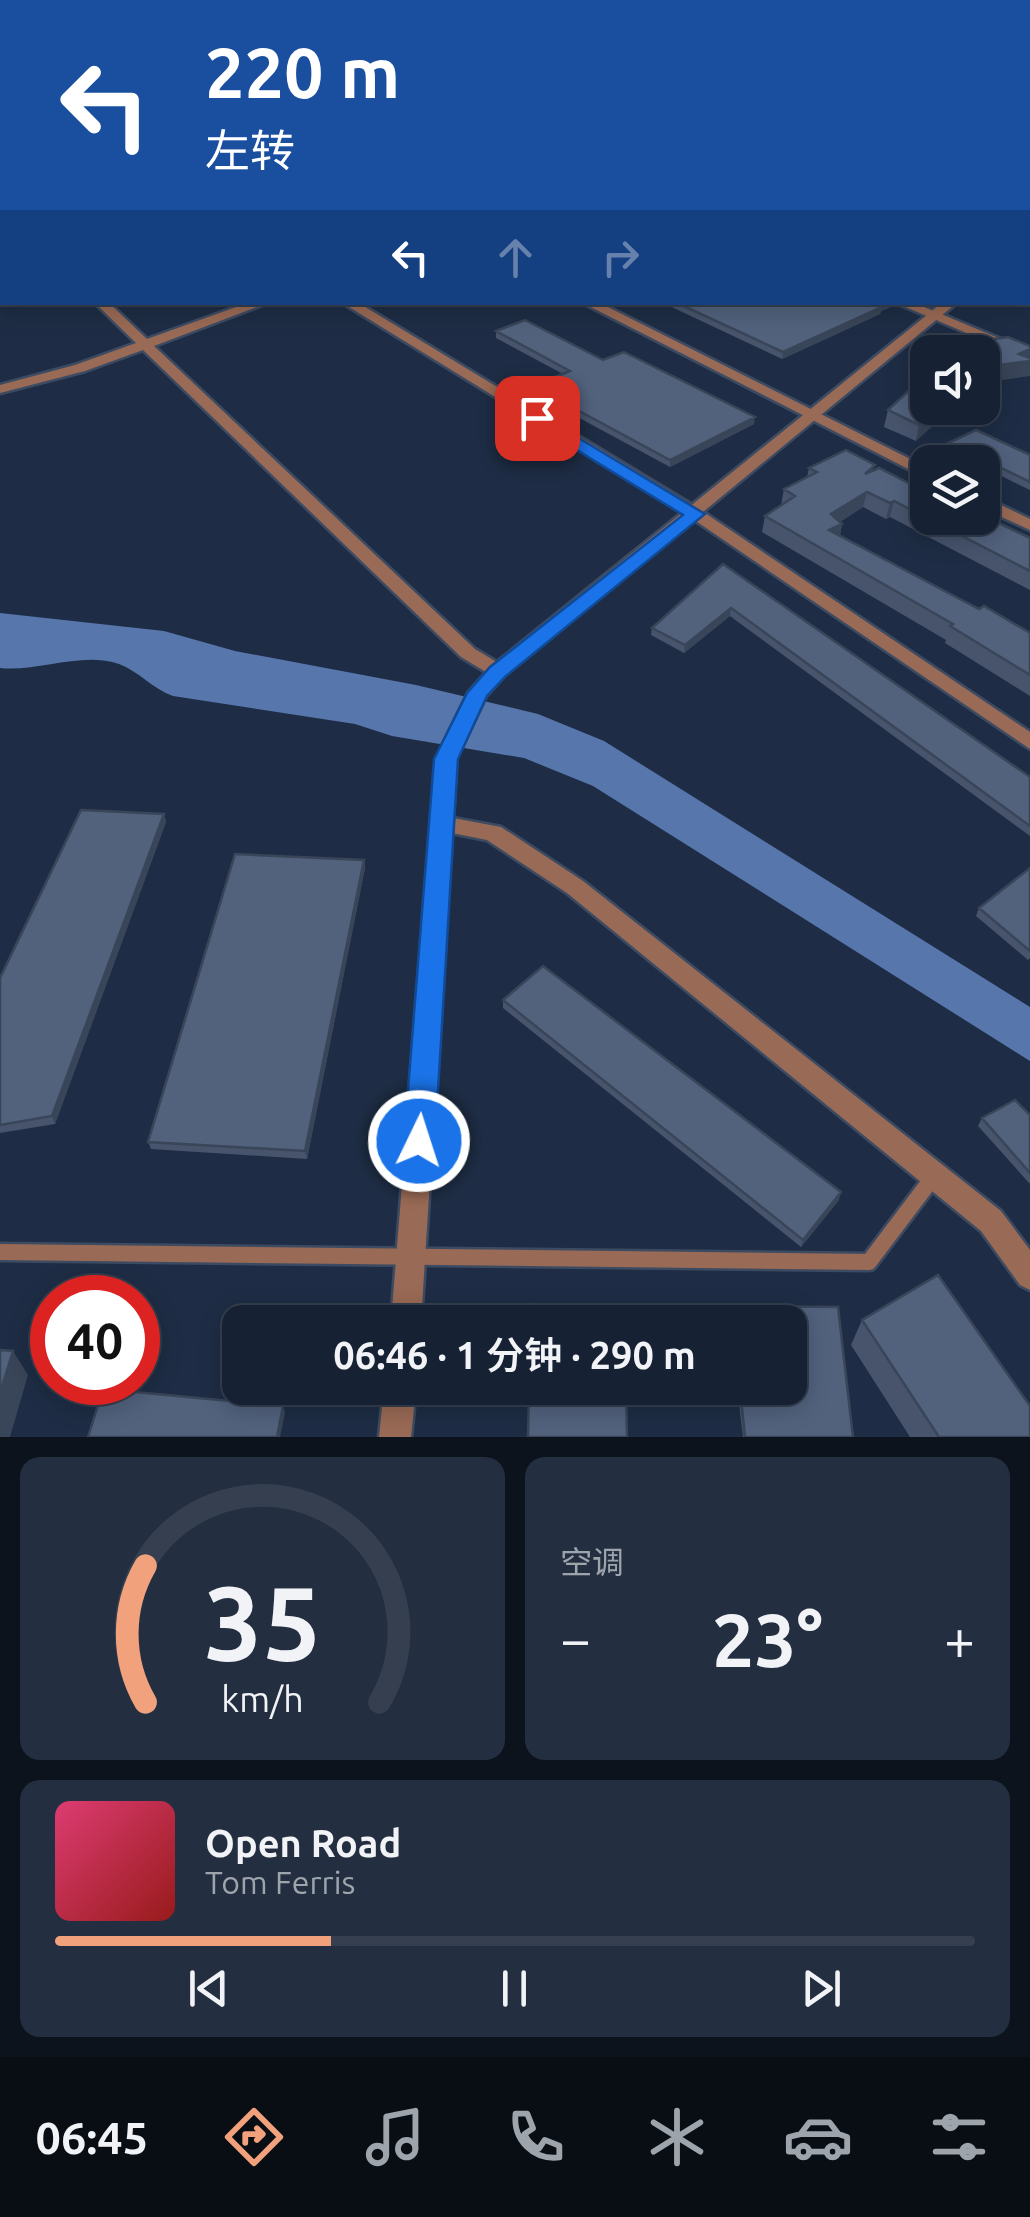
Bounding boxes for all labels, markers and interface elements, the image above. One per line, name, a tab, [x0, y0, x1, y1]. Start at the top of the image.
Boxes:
text: 220 m	[205, 33, 400, 111]
icon: left	[40, 40, 170, 170]
text: 左转	[205, 125, 295, 176]
icon: left	[383, 230, 438, 285]
icon: ahead	[488, 230, 543, 285]
icon: right	[593, 230, 648, 285]
map controls	[910, 335, 1000, 535]
button: sound	[910, 335, 1000, 425]
pin	[495, 376, 580, 461]
icon: arrive	[510, 391, 565, 446]
button: layers	[910, 445, 1000, 535]
position arrow	[367, 1089, 471, 1193]
speed limit sign: 40	[30, 1275, 160, 1405]
text: 06:46 · 1 分钟 · 290 m	[333, 1334, 696, 1376]
text: 空调	[560, 1544, 624, 1580]
text: 35	[204, 1563, 321, 1680]
text: 23°	[712, 1597, 823, 1681]
text: −	[560, 1608, 591, 1669]
text: +	[944, 1608, 975, 1669]
text: km/h	[221, 1679, 304, 1719]
text: Open Road	[205, 1822, 401, 1864]
text: Tom Ferris	[205, 1864, 355, 1900]
icon: previous	[181, 1961, 236, 2016]
icon: pause	[487, 1961, 542, 2016]
icon: next	[794, 1961, 849, 2016]
icon: directions	[219, 2102, 289, 2172]
icon: music	[360, 2102, 430, 2172]
icon: phone	[501, 2102, 571, 2172]
icon: climate	[642, 2102, 712, 2172]
icon: car	[783, 2102, 853, 2172]
icon: filters	[924, 2102, 994, 2172]
text: 06:45	[36, 2112, 148, 2163]

